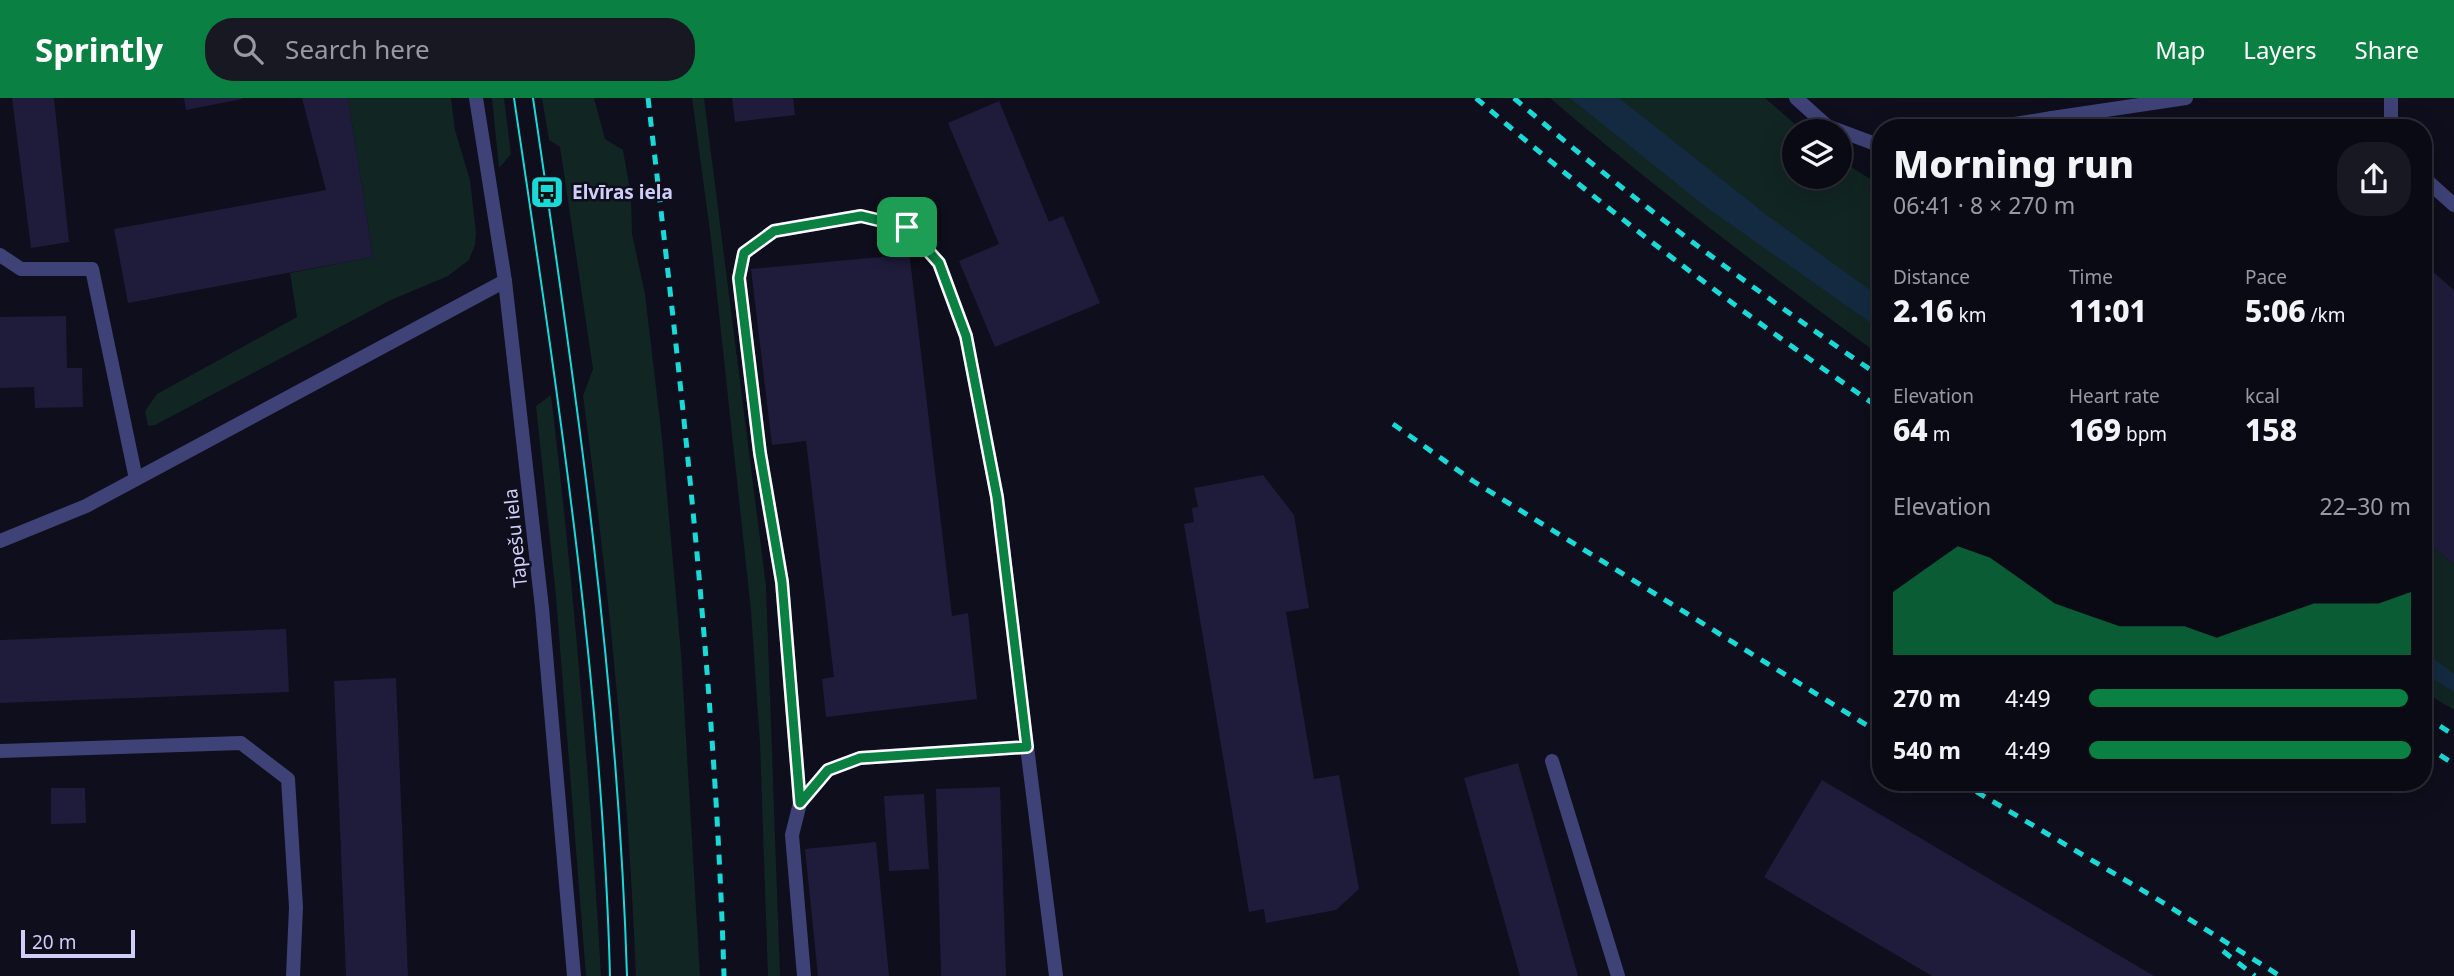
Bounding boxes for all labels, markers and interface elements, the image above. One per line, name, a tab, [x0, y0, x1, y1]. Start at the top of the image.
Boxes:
search box	[205, 18, 695, 81]
text: Sprintly	[35, 27, 163, 72]
icon: search	[229, 30, 267, 68]
text: Search here	[285, 31, 430, 67]
text: Map	[2155, 33, 2205, 66]
text: Layers	[2243, 33, 2317, 66]
text: Share	[2355, 33, 2419, 66]
map controls	[1782, 119, 1852, 189]
button: layers	[1782, 119, 1852, 189]
text: Morning run	[1893, 137, 2134, 189]
button: share	[2337, 142, 2411, 216]
bus stop icon: Elvīras iela	[528, 173, 566, 211]
place label: Elvīras iela	[572, 179, 673, 205]
text: 06:41 · 8 × 270 m	[1893, 189, 2075, 221]
pin	[877, 197, 937, 257]
icon: arrive	[888, 208, 926, 246]
text: Distance	[1893, 264, 1970, 290]
text: Time	[2069, 264, 2113, 290]
text: Pace	[2245, 264, 2287, 290]
text: 2.16	[1893, 290, 1954, 331]
text: 11:01	[2069, 290, 2147, 331]
text: 5:06	[2245, 290, 2306, 331]
text: km	[1954, 302, 1986, 328]
text: /km	[2306, 302, 2346, 328]
text: Elevation	[1893, 383, 1974, 409]
text: Heart rate	[2069, 383, 2160, 409]
text: kcal	[2245, 383, 2280, 409]
text: 64	[1893, 409, 1928, 450]
text: 169	[2069, 409, 2121, 450]
text: 158	[2245, 409, 2297, 450]
text: m	[1928, 421, 1950, 447]
text: bpm	[2121, 421, 2167, 447]
street label: Tapešu iela	[497, 487, 533, 589]
text: Elevation	[1893, 490, 1991, 522]
text: 22–30 m	[2319, 490, 2411, 522]
text: 270 m	[1893, 682, 1961, 714]
text: 4:49	[2005, 682, 2051, 714]
text: 540 m	[1893, 734, 1961, 766]
text: 4:49	[2005, 734, 2051, 766]
scale bar	[21, 927, 135, 959]
text: 20 m	[32, 929, 76, 955]

